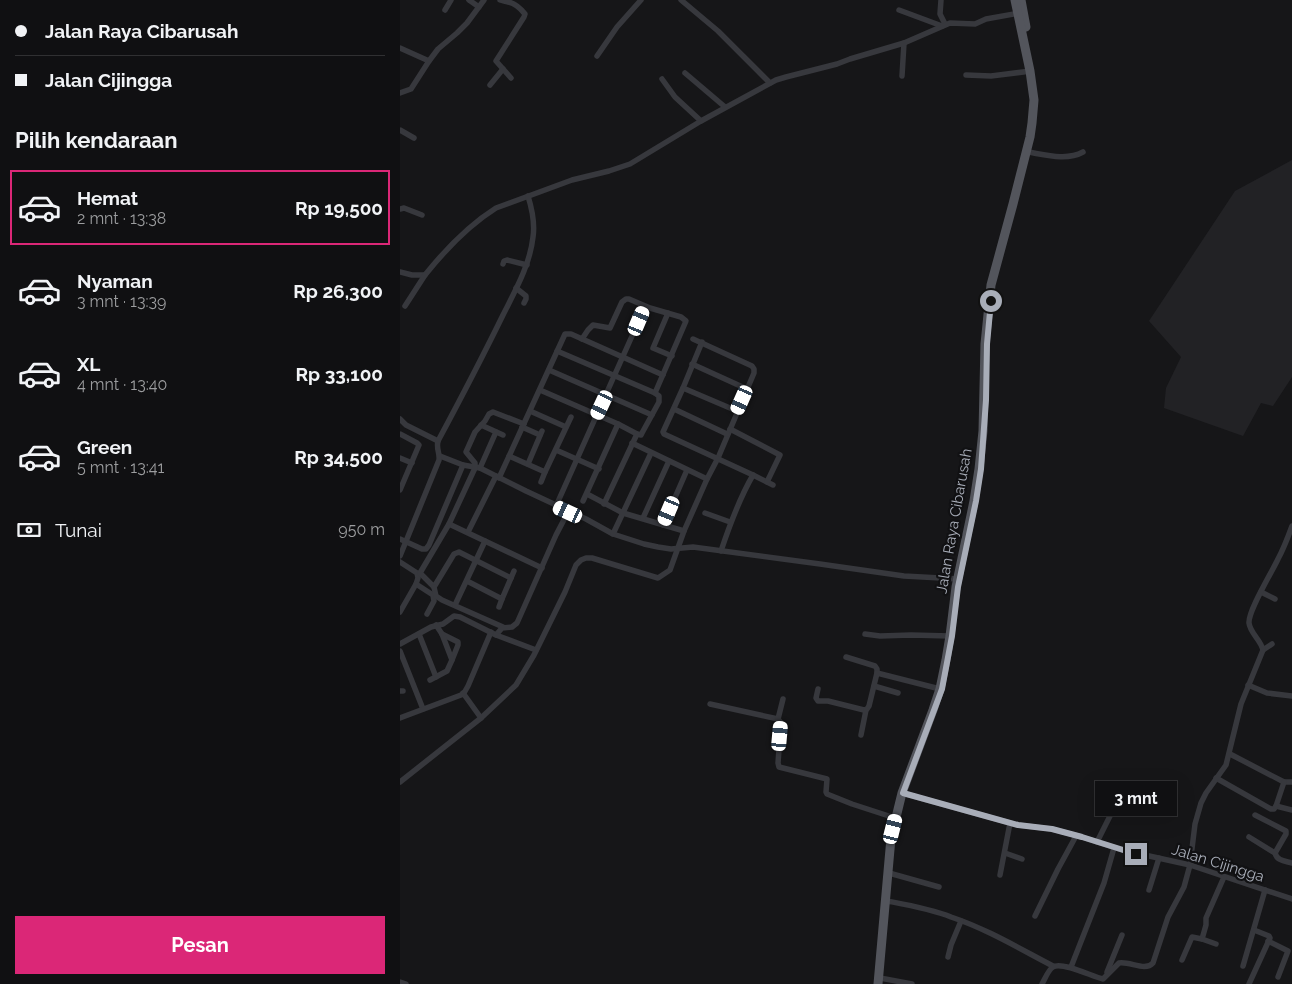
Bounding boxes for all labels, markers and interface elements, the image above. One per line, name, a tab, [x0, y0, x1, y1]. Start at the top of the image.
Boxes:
text: Jalan Raya Cibarusah	[45, 20, 238, 42]
text: Jalan Cijingga	[45, 69, 172, 91]
text: Pilih kendaraan	[15, 127, 177, 153]
icon: car	[17, 185, 62, 230]
text: Hemat	[77, 187, 138, 209]
text: Rp 19,500	[295, 197, 383, 219]
text: 2 mnt · 13:38	[77, 209, 166, 228]
icon: car	[17, 268, 62, 313]
text: Nyaman	[77, 270, 153, 292]
text: Rp 26,300	[293, 280, 383, 302]
route start	[980, 290, 1002, 312]
text: 3 mnt · 13:39	[77, 292, 166, 311]
car	[626, 304, 651, 338]
icon: car	[17, 351, 62, 396]
text: XL	[77, 353, 100, 375]
text: Rp 33,100	[296, 363, 383, 385]
text: 4 mnt · 13:40	[77, 375, 167, 394]
car	[729, 383, 754, 417]
car	[588, 388, 615, 422]
icon: car	[17, 434, 62, 479]
text: Green	[77, 436, 132, 458]
text: Rp 34,500	[294, 446, 383, 468]
street label: Jalan Raya Cibarusah	[932, 447, 976, 595]
text: 5 mnt · 13:41	[77, 458, 164, 477]
car	[656, 494, 681, 528]
car	[551, 499, 584, 525]
icon: cash	[15, 516, 43, 544]
text: Tunai	[55, 519, 102, 541]
text: 950 m	[338, 520, 385, 539]
car	[771, 720, 788, 752]
callout: 3 mnt	[1095, 782, 1177, 816]
text: 3 mnt	[1114, 789, 1158, 808]
car	[882, 813, 903, 845]
street label: Jalan Cijingga	[1170, 840, 1266, 886]
route end	[1125, 843, 1147, 865]
button: Pesan	[15, 916, 385, 974]

